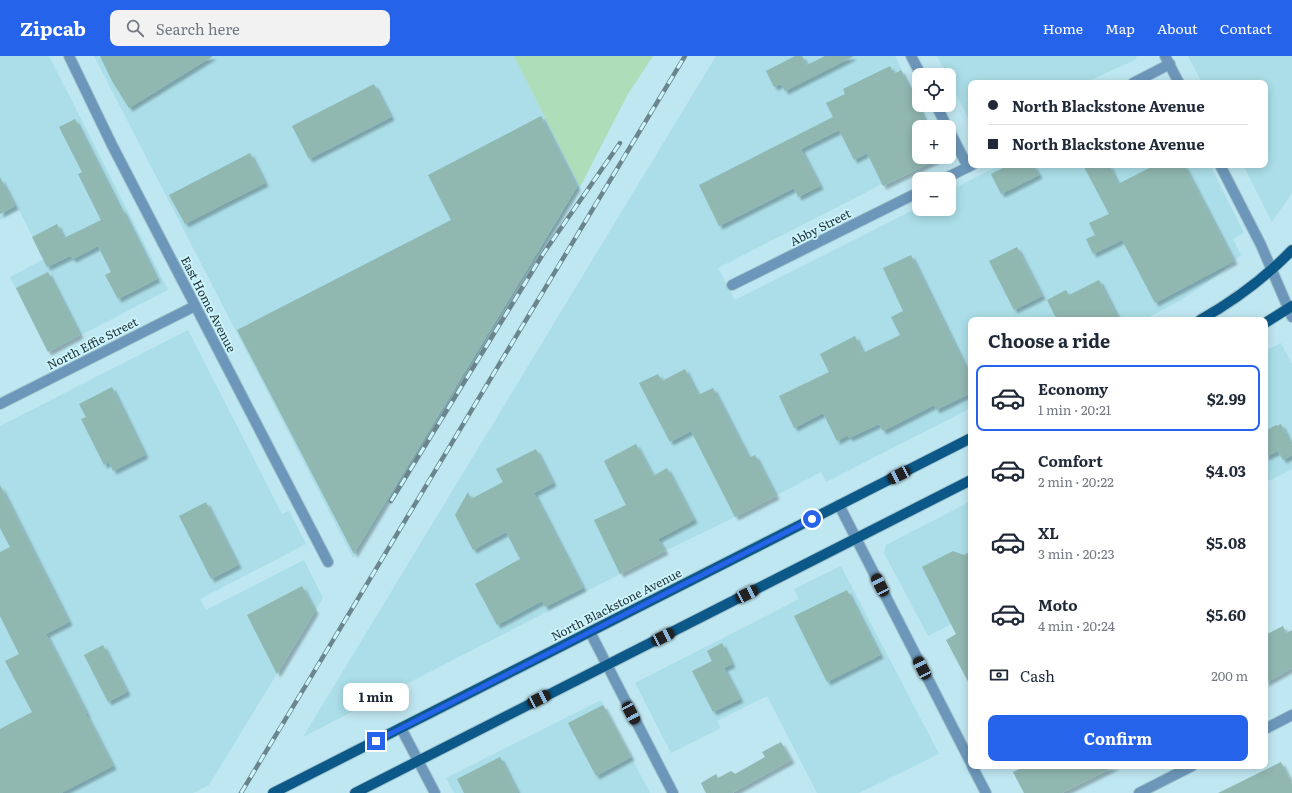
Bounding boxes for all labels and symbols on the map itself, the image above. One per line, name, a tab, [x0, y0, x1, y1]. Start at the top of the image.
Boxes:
street label: Abby Street	[786, 204, 854, 250]
street label: East Home Avenue	[177, 253, 241, 355]
street label: North Effie Street	[43, 312, 141, 374]
car	[886, 464, 912, 486]
route start	[803, 510, 821, 528]
street label: North Blackstone Avenue	[548, 563, 684, 645]
car	[869, 572, 891, 598]
car	[734, 583, 760, 605]
car	[650, 626, 676, 648]
car	[911, 655, 933, 681]
callout: 1 min	[343, 683, 409, 711]
car	[526, 688, 552, 710]
car	[620, 700, 642, 726]
route end	[367, 732, 385, 750]

